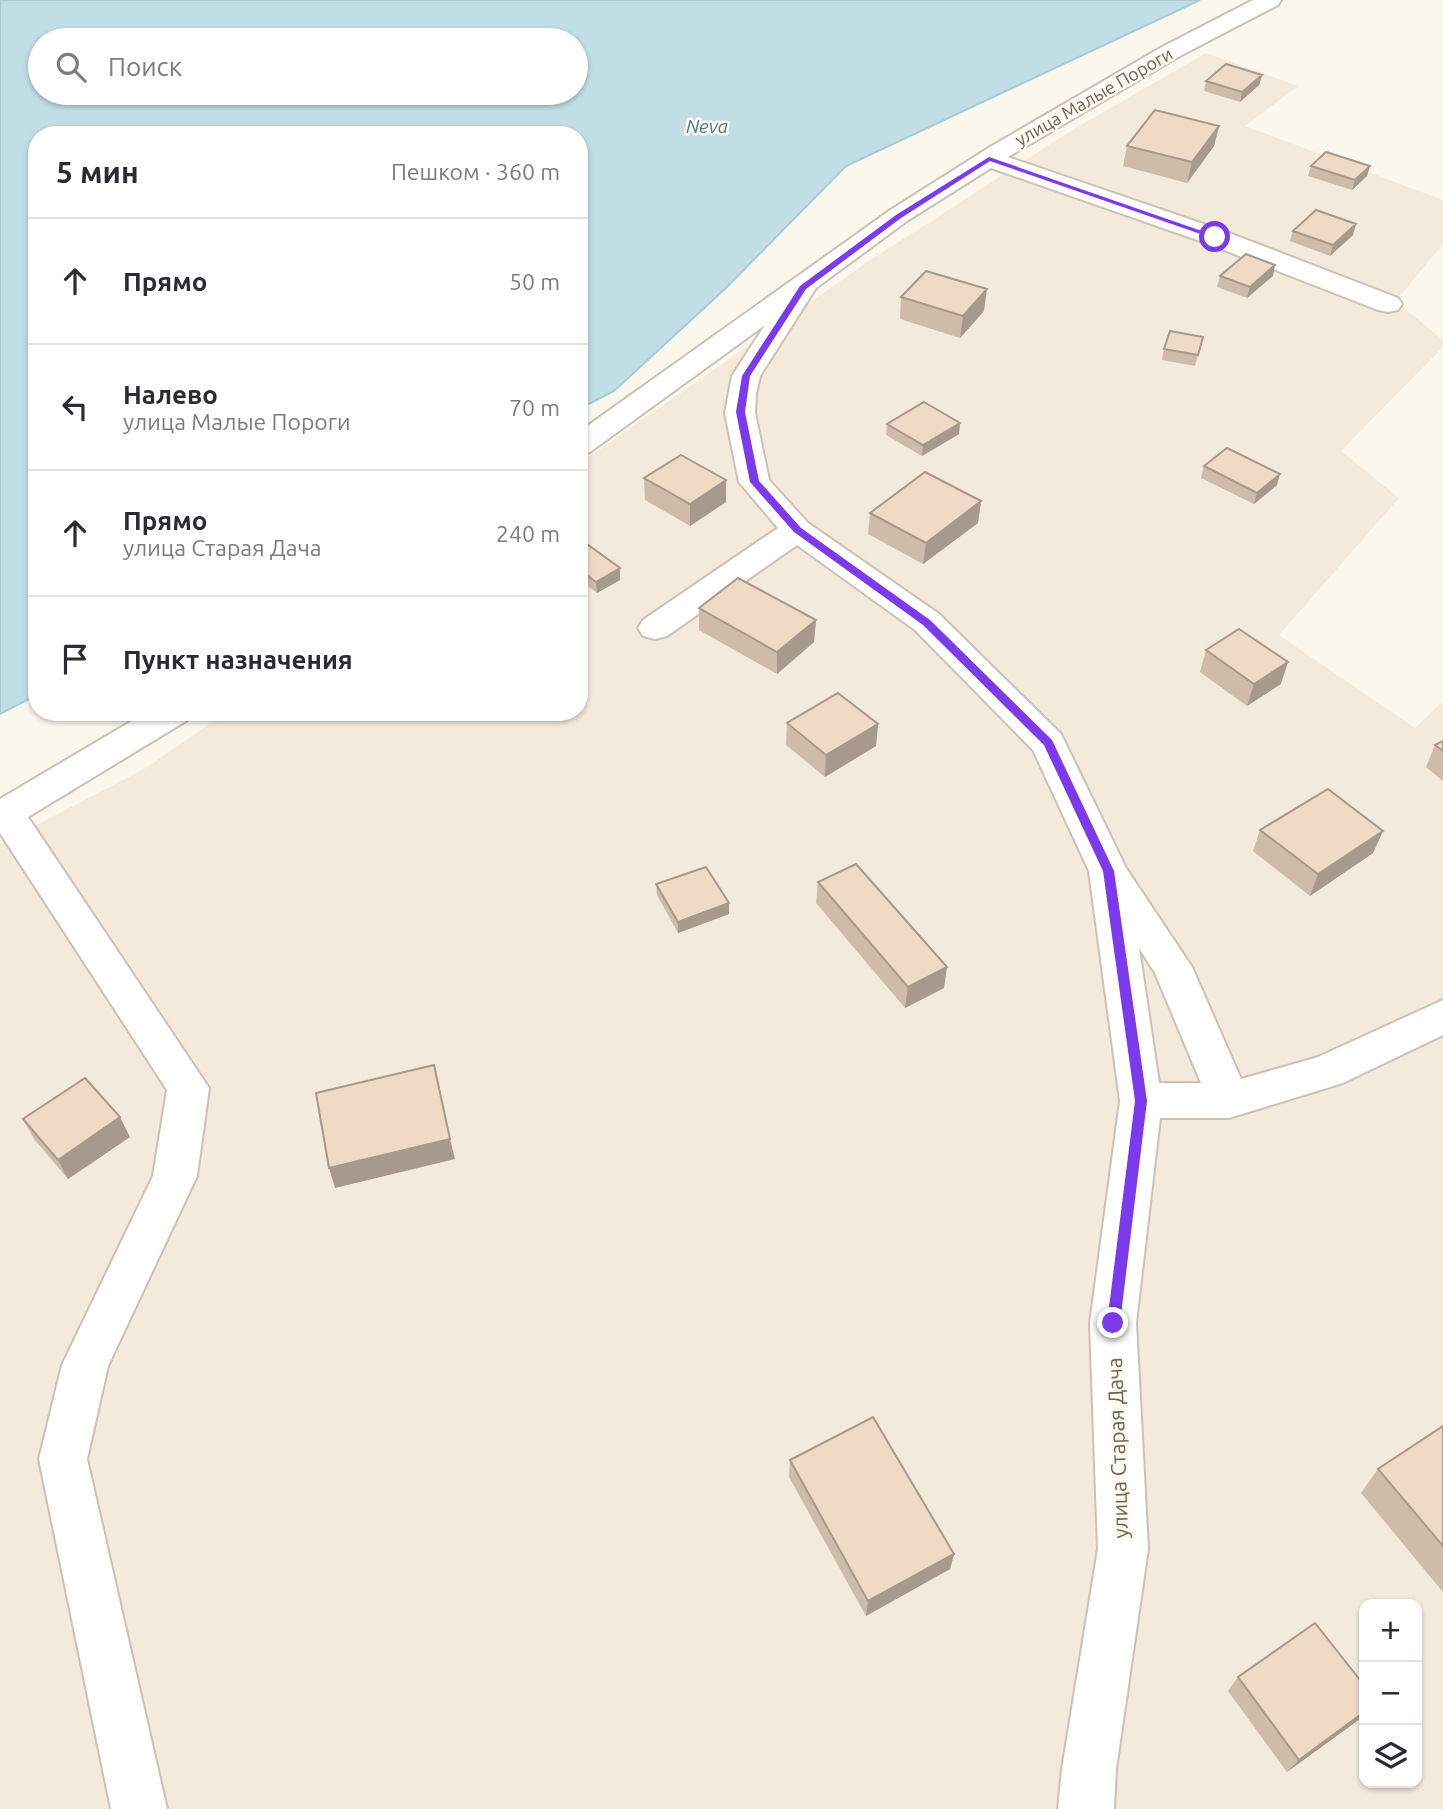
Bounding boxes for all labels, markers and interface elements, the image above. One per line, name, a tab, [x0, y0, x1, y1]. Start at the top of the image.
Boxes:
search box	[28, 28, 588, 105]
street label: улица Малые Пороги	[1011, 43, 1176, 149]
icon: search	[52, 48, 90, 86]
text: Поиск	[108, 52, 182, 81]
water label: Neva	[686, 115, 728, 137]
text: 5 мин	[56, 155, 139, 189]
text: Пешком · 360 m	[391, 159, 560, 184]
route start	[1199, 221, 1230, 252]
icon: ahead	[56, 262, 94, 300]
text: Прямо	[123, 267, 207, 296]
text: 50 m	[509, 269, 560, 294]
text: Налево	[123, 380, 218, 409]
icon: left	[56, 388, 94, 426]
text: 70 m	[509, 395, 560, 420]
text: улица Малые Пороги	[123, 409, 351, 434]
text: Прямо	[123, 506, 207, 535]
icon: ahead	[56, 514, 94, 552]
text: 240 m	[496, 521, 560, 546]
text: улица Старая Дача	[123, 535, 322, 560]
icon: arrive	[56, 640, 94, 678]
text: Пункт назначения	[123, 645, 353, 674]
route end	[1097, 1307, 1128, 1338]
street label: улица Старая Дача	[1102, 1357, 1132, 1539]
map controls	[1359, 1599, 1422, 1788]
button: +	[1359, 1599, 1422, 1662]
button: −	[1359, 1662, 1422, 1725]
button: layers	[1359, 1725, 1422, 1788]

